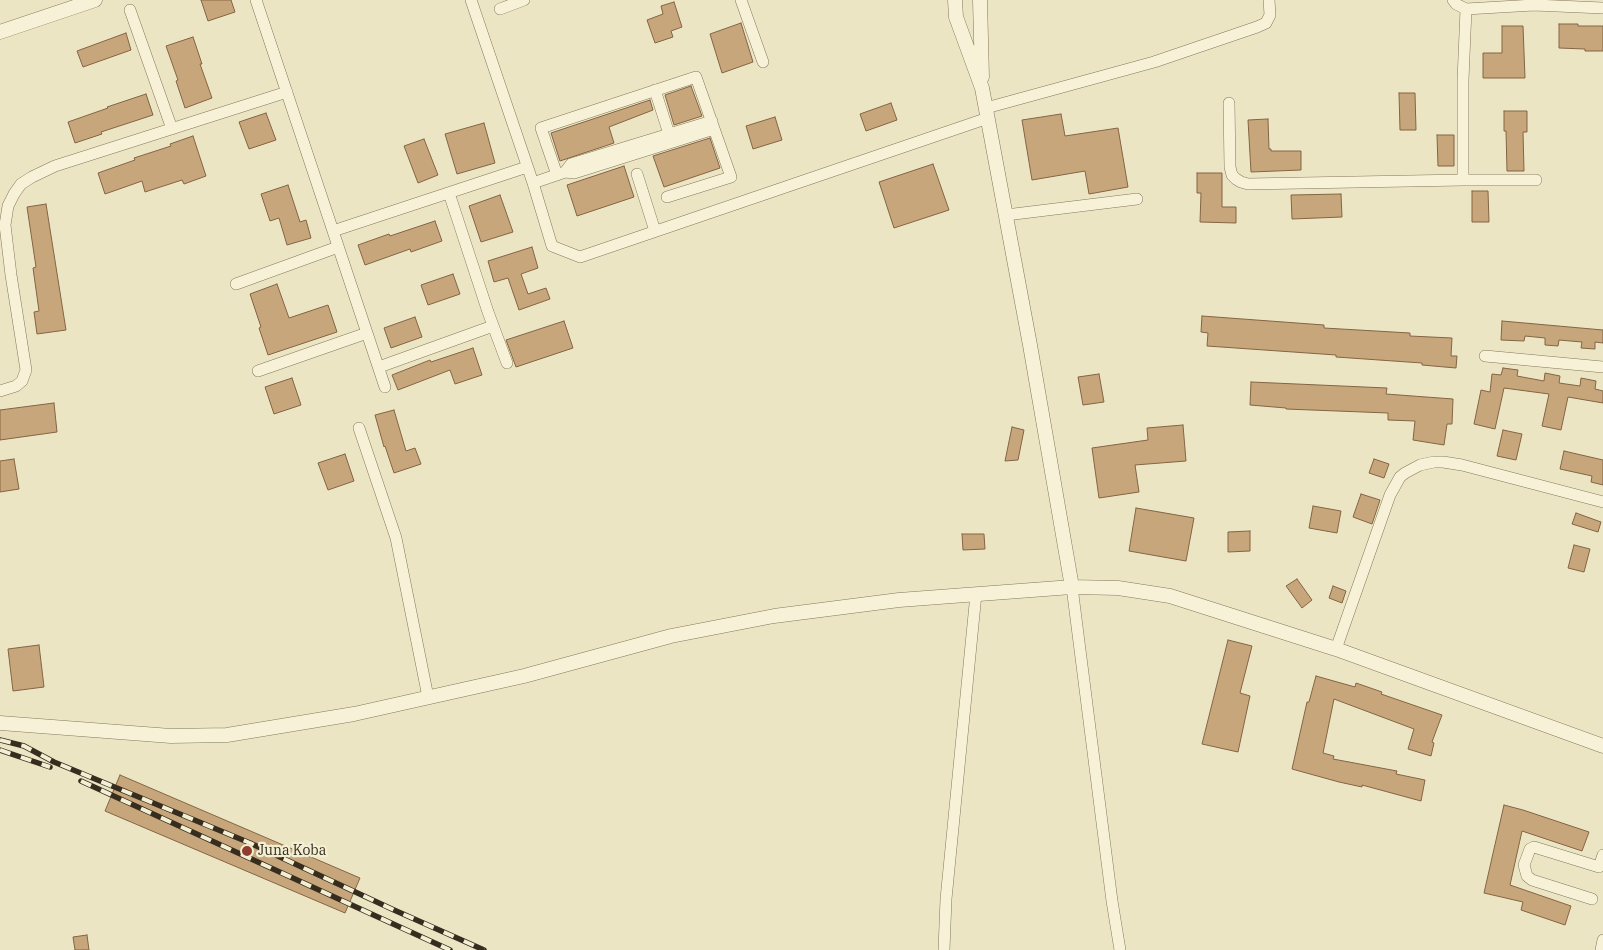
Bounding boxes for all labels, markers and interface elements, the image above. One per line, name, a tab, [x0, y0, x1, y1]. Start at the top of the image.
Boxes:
place label: Juna Koba	[258, 843, 326, 859]
marker: Juna Koba	[240, 844, 254, 858]

